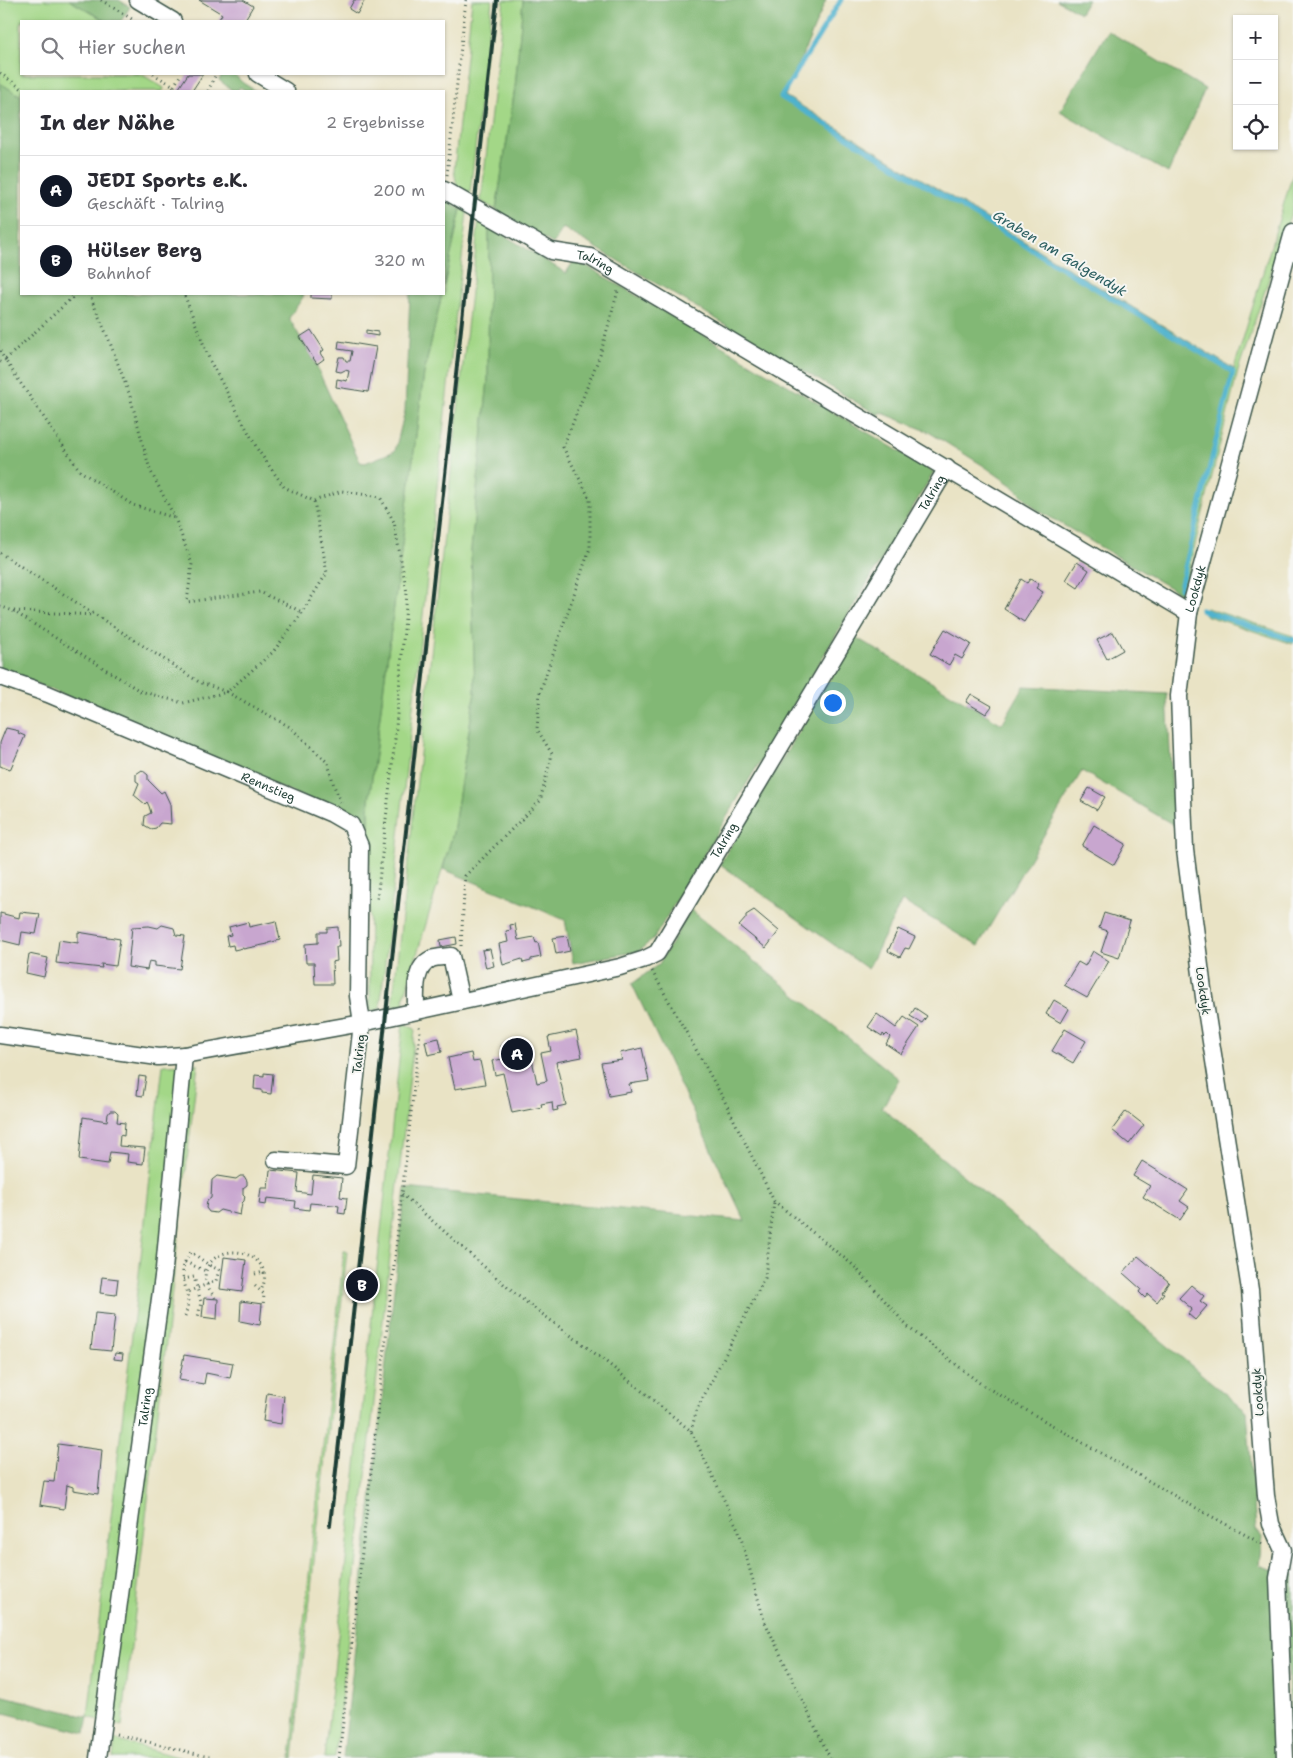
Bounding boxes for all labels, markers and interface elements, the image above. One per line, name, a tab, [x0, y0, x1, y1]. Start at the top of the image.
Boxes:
map controls	[1233, 15, 1278, 150]
button: +	[1233, 15, 1278, 60]
search box	[20, 20, 445, 75]
icon: search	[38, 34, 66, 62]
text: Hier suchen	[78, 35, 186, 60]
button: −	[1233, 60, 1278, 105]
button: locate	[1233, 105, 1278, 150]
text: In der Nähe	[40, 109, 175, 137]
text: 2 Ergebnisse	[326, 112, 425, 133]
text: JEDI Sports e.K.	[87, 168, 248, 193]
text: A	[50, 180, 62, 201]
text: 200 m	[373, 180, 425, 201]
text: Geschäft · Talring	[87, 193, 224, 214]
water label: Graben am Galgendyk	[990, 206, 1130, 300]
text: Hülser Berg	[87, 238, 202, 263]
street label: Talring	[575, 247, 617, 277]
text: B	[51, 250, 61, 271]
text: 320 m	[374, 250, 425, 271]
text: Bahnhof	[87, 263, 151, 284]
street label: Talring	[915, 472, 949, 514]
street label: Lookdyk	[1182, 563, 1210, 614]
your location	[820, 690, 846, 716]
street label: Rennstieg	[239, 769, 298, 806]
street label: Talring	[707, 819, 741, 862]
street label: Lookdyk	[1192, 966, 1214, 1016]
street label: Talring	[349, 1033, 369, 1075]
pin: A	[501, 1035, 533, 1073]
pin: B	[346, 1266, 378, 1304]
street label: Lookdyk	[1248, 1367, 1268, 1417]
street label: Talring	[135, 1386, 156, 1428]

